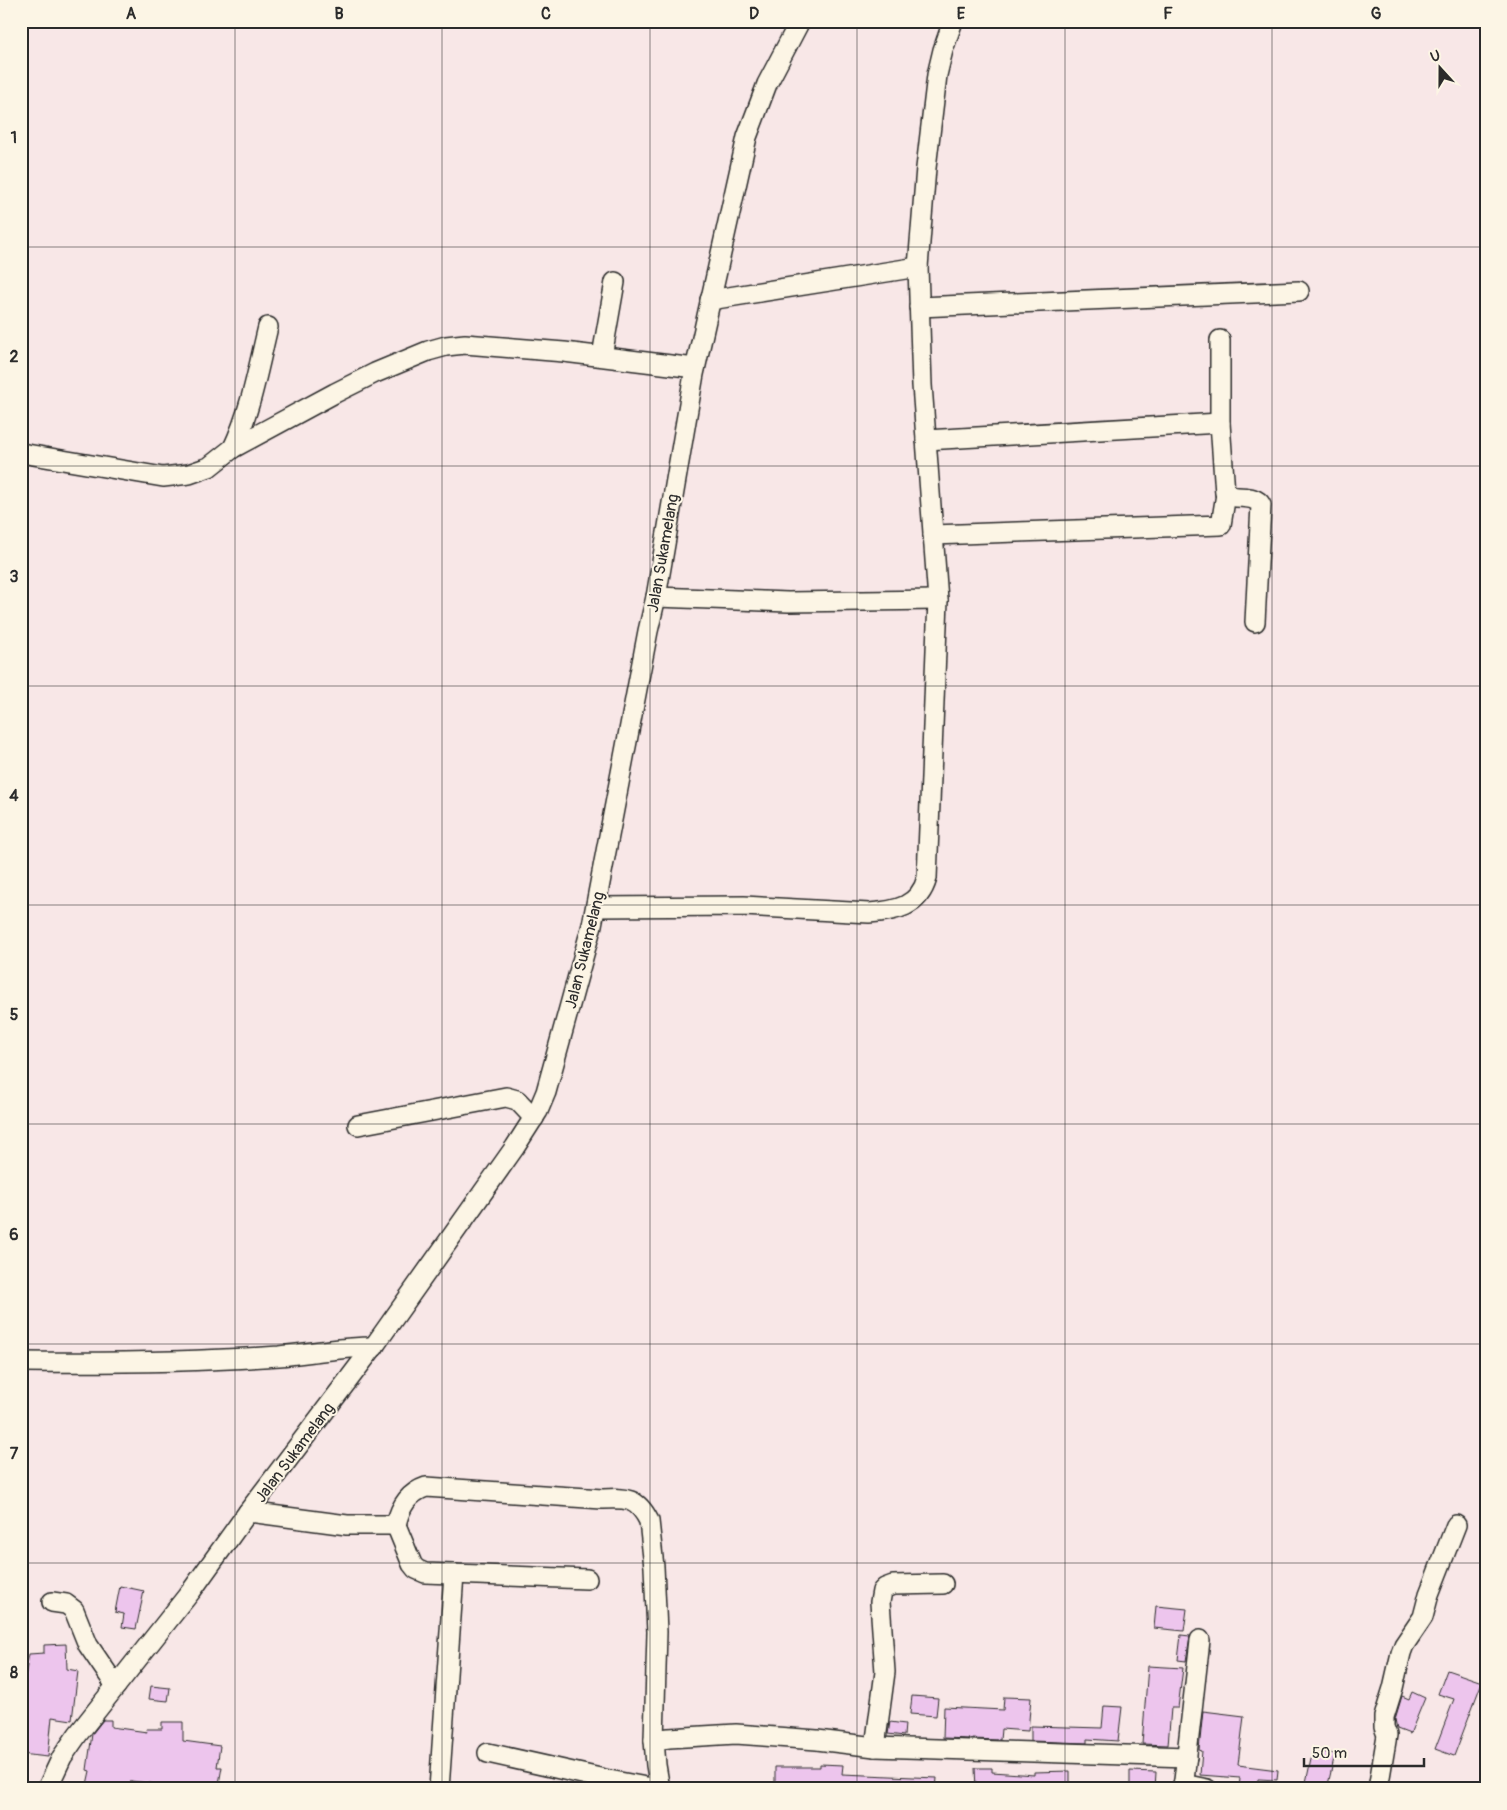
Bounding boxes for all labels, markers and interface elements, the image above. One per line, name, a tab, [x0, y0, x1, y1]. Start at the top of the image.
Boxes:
text: A	[126, 4, 137, 24]
text: B	[334, 4, 344, 24]
text: C	[541, 4, 551, 24]
text: D	[749, 4, 759, 24]
text: E	[957, 4, 966, 24]
text: F	[1163, 4, 1173, 24]
text: G	[1371, 4, 1382, 24]
north arrow	[1414, 42, 1464, 92]
text: U	[1428, 47, 1443, 66]
text: 1	[11, 128, 17, 148]
text: 2	[10, 347, 19, 367]
street label: Jalan Sukamelang	[643, 492, 683, 614]
text: 3	[10, 567, 19, 587]
text: 4	[9, 786, 19, 806]
street label: Jalan Sukamelang	[561, 890, 609, 1011]
text: 5	[10, 1005, 19, 1025]
text: 6	[9, 1225, 19, 1245]
street label: Jalan Sukamelang	[251, 1399, 339, 1506]
text: 7	[10, 1444, 19, 1464]
text: 8	[10, 1663, 18, 1683]
scale bar	[1304, 1735, 1424, 1767]
text: 50 m	[1312, 1744, 1347, 1763]

